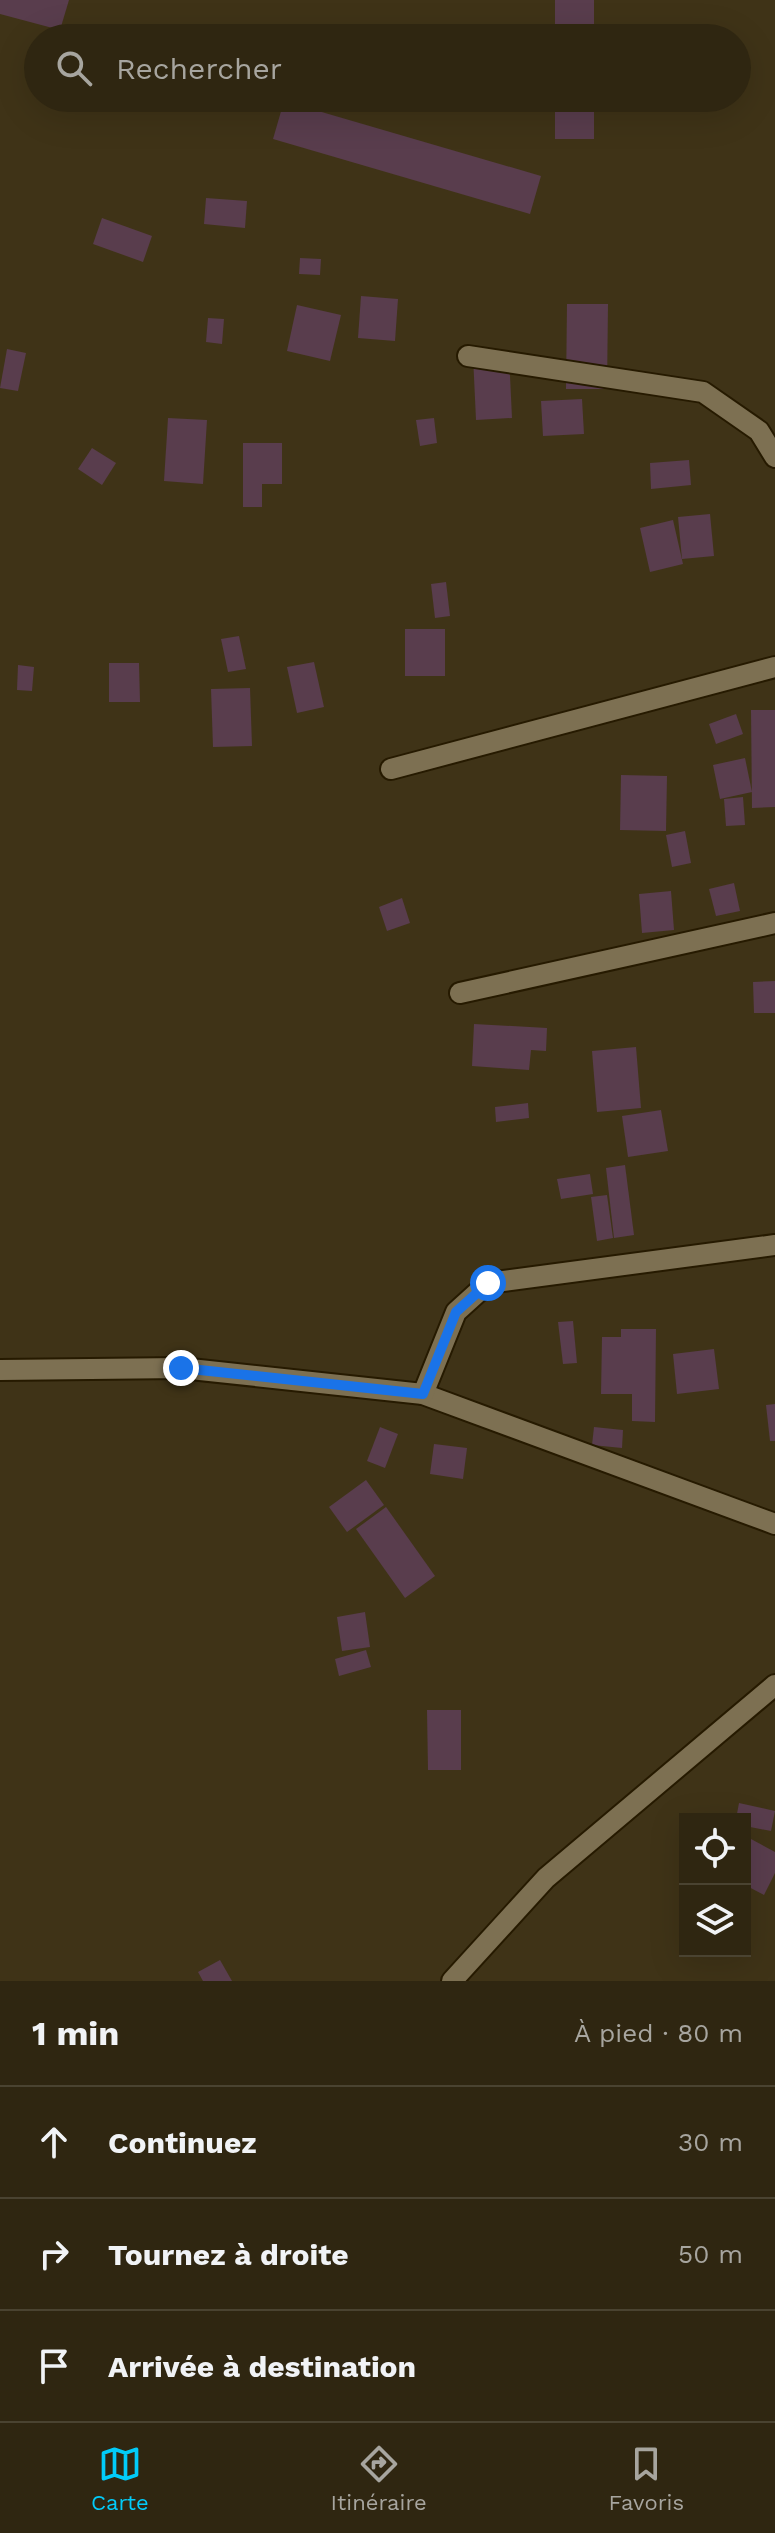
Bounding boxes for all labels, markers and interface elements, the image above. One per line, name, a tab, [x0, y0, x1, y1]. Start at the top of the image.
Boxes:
search box	[24, 24, 751, 112]
icon: search	[52, 46, 96, 90]
text: Rechercher	[116, 51, 282, 86]
route start	[470, 1265, 506, 1301]
route end	[163, 1350, 199, 1386]
map controls	[679, 1813, 751, 1957]
button: locate	[679, 1813, 751, 1885]
button: layers	[679, 1885, 751, 1957]
text: 1 min	[32, 2013, 119, 2053]
text: À pied · 80 m	[574, 2018, 743, 2048]
icon: ahead	[32, 2120, 76, 2164]
text: Continuez	[108, 2125, 257, 2160]
text: 30 m	[678, 2127, 743, 2157]
icon: right	[32, 2232, 76, 2276]
text: Tournez à droite	[108, 2237, 349, 2272]
text: 50 m	[678, 2239, 743, 2269]
icon: arrive	[32, 2344, 76, 2388]
text: Arrivée à destination	[108, 2349, 416, 2384]
tab: Carte	[91, 2442, 149, 2515]
tab: Itinéraire	[331, 2442, 427, 2515]
tab: Favoris	[609, 2442, 684, 2515]

